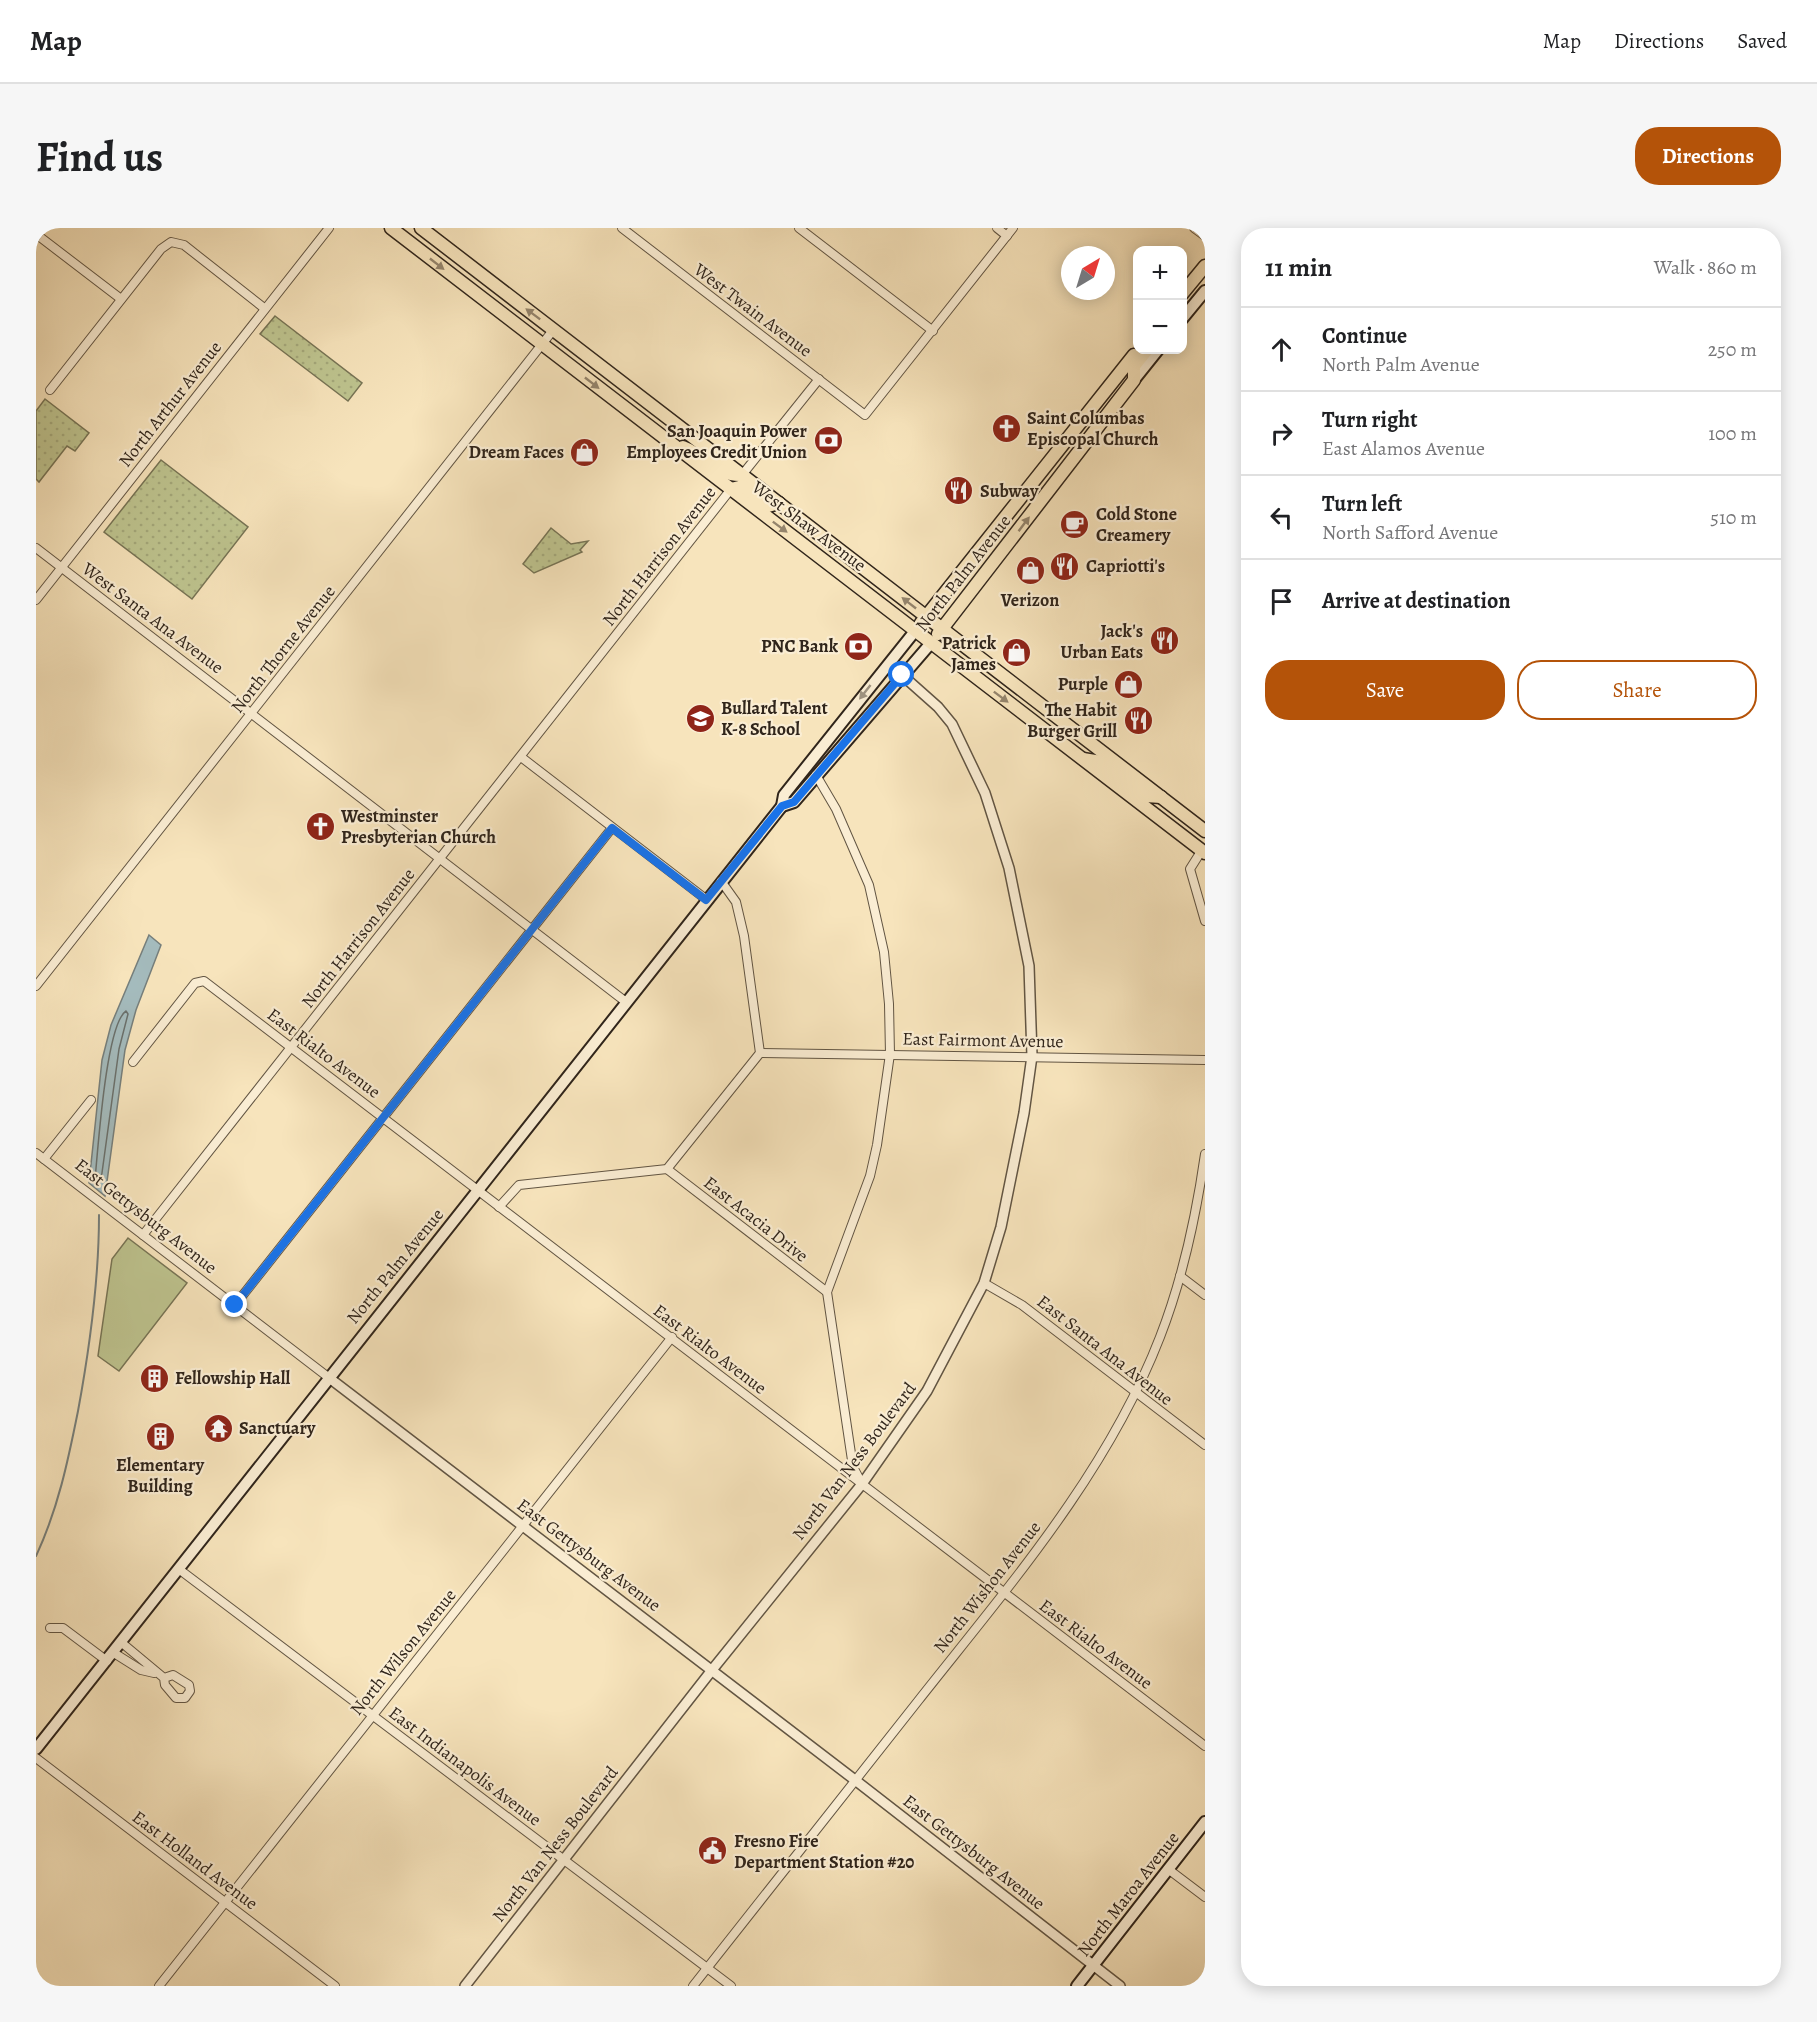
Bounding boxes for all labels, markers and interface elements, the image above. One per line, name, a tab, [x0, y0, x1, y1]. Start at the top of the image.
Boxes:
text: Map	[30, 22, 82, 60]
text: Map	[1543, 27, 1581, 55]
text: Directions	[1614, 27, 1704, 55]
text: Saved	[1737, 27, 1787, 55]
button: Directions	[1635, 127, 1781, 185]
text: Find us	[36, 128, 163, 185]
north arrow	[1061, 246, 1115, 300]
map controls	[1133, 246, 1187, 354]
button: +	[1133, 246, 1187, 300]
text: 11 min	[1265, 250, 1332, 285]
text: Walk · 860 m	[1654, 254, 1757, 281]
one-way arrow	[430, 257, 445, 269]
street label: West Twain Avenue	[688, 257, 817, 362]
button: −	[1133, 300, 1187, 354]
one-way arrow	[525, 307, 541, 320]
text: Continue	[1322, 321, 1407, 351]
icon: ahead	[1265, 333, 1298, 366]
street label: North Arthur Avenue	[113, 336, 227, 472]
text: 250 m	[1708, 336, 1757, 363]
text: North Palm Avenue	[1322, 351, 1480, 378]
one-way arrow	[584, 376, 600, 389]
text: Turn right	[1322, 405, 1418, 435]
place label: Saint Columbas Episcopal Church	[1027, 406, 1159, 451]
church icon: Saint Columbas Episcopal Church	[990, 412, 1022, 444]
icon: right	[1265, 417, 1298, 450]
place label: San Joaquin Power Employees Credit Union	[626, 419, 808, 464]
text: 100 m	[1708, 420, 1757, 447]
bank icon: San Joaquin Power Employees Credit Union	[812, 425, 844, 457]
text: East Alamos Avenue	[1322, 435, 1485, 462]
shop icon: Dream Faces	[569, 436, 601, 468]
place label: Dream Faces	[468, 440, 564, 464]
street label: West Shaw Avenue	[746, 475, 871, 577]
restaurant icon: Subway	[943, 475, 975, 507]
place label: Subway	[980, 479, 1039, 503]
street label: North Harrison Avenue	[597, 481, 721, 631]
text: Turn left	[1322, 489, 1402, 519]
icon: left	[1265, 501, 1298, 534]
place label: Cold Stone Creamery	[1096, 502, 1177, 547]
text: 510 m	[1710, 504, 1757, 531]
cafe icon: Cold Stone Creamery	[1059, 508, 1091, 540]
street label: North Palm Avenue	[910, 510, 1016, 636]
one-way arrow	[1018, 516, 1030, 532]
text: North Safford Avenue	[1322, 519, 1498, 546]
one-way arrow	[772, 521, 788, 533]
restaurant icon: Capriotti's	[1049, 550, 1081, 582]
place label: Capriotti's	[1086, 554, 1165, 578]
shop icon: Verizon	[1014, 555, 1046, 587]
street label: West Santa Ana Avenue	[77, 556, 229, 679]
street label: North Thorne Avenue	[225, 580, 341, 718]
icon: arrive	[1265, 585, 1298, 618]
text: Arrive at destination	[1322, 586, 1511, 616]
place label: Verizon	[1000, 588, 1059, 612]
one-way arrow	[901, 597, 917, 610]
place label: Jack's Urban Eats	[1061, 619, 1143, 664]
restaurant icon: Jack's Urban Eats	[1148, 625, 1180, 657]
bank icon: PNC Bank	[843, 630, 875, 662]
place label: Patrick James	[942, 631, 997, 676]
place label: PNC Bank	[761, 634, 839, 658]
shop icon: Patrick James	[1001, 637, 1033, 669]
button: Save	[1265, 660, 1505, 720]
button: Share	[1517, 660, 1757, 720]
route start	[888, 661, 914, 687]
shop icon: Purple	[1113, 668, 1145, 700]
place label: Purple	[1058, 672, 1108, 696]
one-way arrow	[860, 685, 872, 700]
one-way arrow	[994, 690, 1009, 702]
place label: Bullard Talent K-8 School	[721, 696, 828, 741]
place label: The Habit Burger Grill	[1027, 698, 1117, 743]
school or university icon: Bullard Talent K-8 School	[684, 702, 716, 734]
restaurant icon: The Habit Burger Grill	[1122, 704, 1154, 736]
place label: Westminster Presbyterian Church	[340, 804, 496, 849]
church icon: Westminster Presbyterian Church	[304, 810, 336, 842]
street label: North Harrison Avenue	[296, 863, 420, 1013]
street label: East Rialto Avenue	[262, 1002, 386, 1104]
street label: East Fairmont Avenue	[902, 1027, 1064, 1053]
street label: East Gettysburg Avenue	[70, 1153, 222, 1279]
street label: East Acacia Drive	[699, 1171, 813, 1267]
street label: North Palm Avenue	[341, 1203, 449, 1329]
street label: East Santa Ana Avenue	[1032, 1289, 1178, 1411]
route end	[221, 1291, 247, 1317]
street label: East Rialto Avenue	[648, 1298, 772, 1400]
building icon: Fellowship Hall	[138, 1362, 170, 1394]
place label: Fellowship Hall	[175, 1366, 290, 1390]
street label: North Van Ness Boulevard	[787, 1377, 921, 1545]
temple icon: Sanctuary	[202, 1412, 234, 1444]
place label: Sanctuary	[239, 1416, 316, 1440]
building icon: Elementary Building	[144, 1420, 176, 1452]
place label: Elementary Building	[116, 1453, 205, 1498]
street label: East Gettysburg Avenue	[512, 1493, 666, 1617]
street label: North Wishon Avenue	[928, 1516, 1046, 1658]
street label: North Wilson Avenue	[344, 1584, 462, 1720]
street label: East Rialto Avenue	[1034, 1593, 1158, 1695]
street label: East Indianapolis Avenue	[384, 1701, 546, 1831]
street label: North Van Ness Boulevard	[486, 1761, 624, 1927]
street label: East Gettysburg Avenue	[898, 1789, 1050, 1915]
street label: East Holland Avenue	[127, 1805, 263, 1915]
street label: North Maroa Avenue	[1072, 1827, 1184, 1961]
place label: Fresno Fire Department Station #20	[734, 1829, 914, 1874]
public building icon: Fresno Fire Department Station #20	[697, 1835, 729, 1867]

